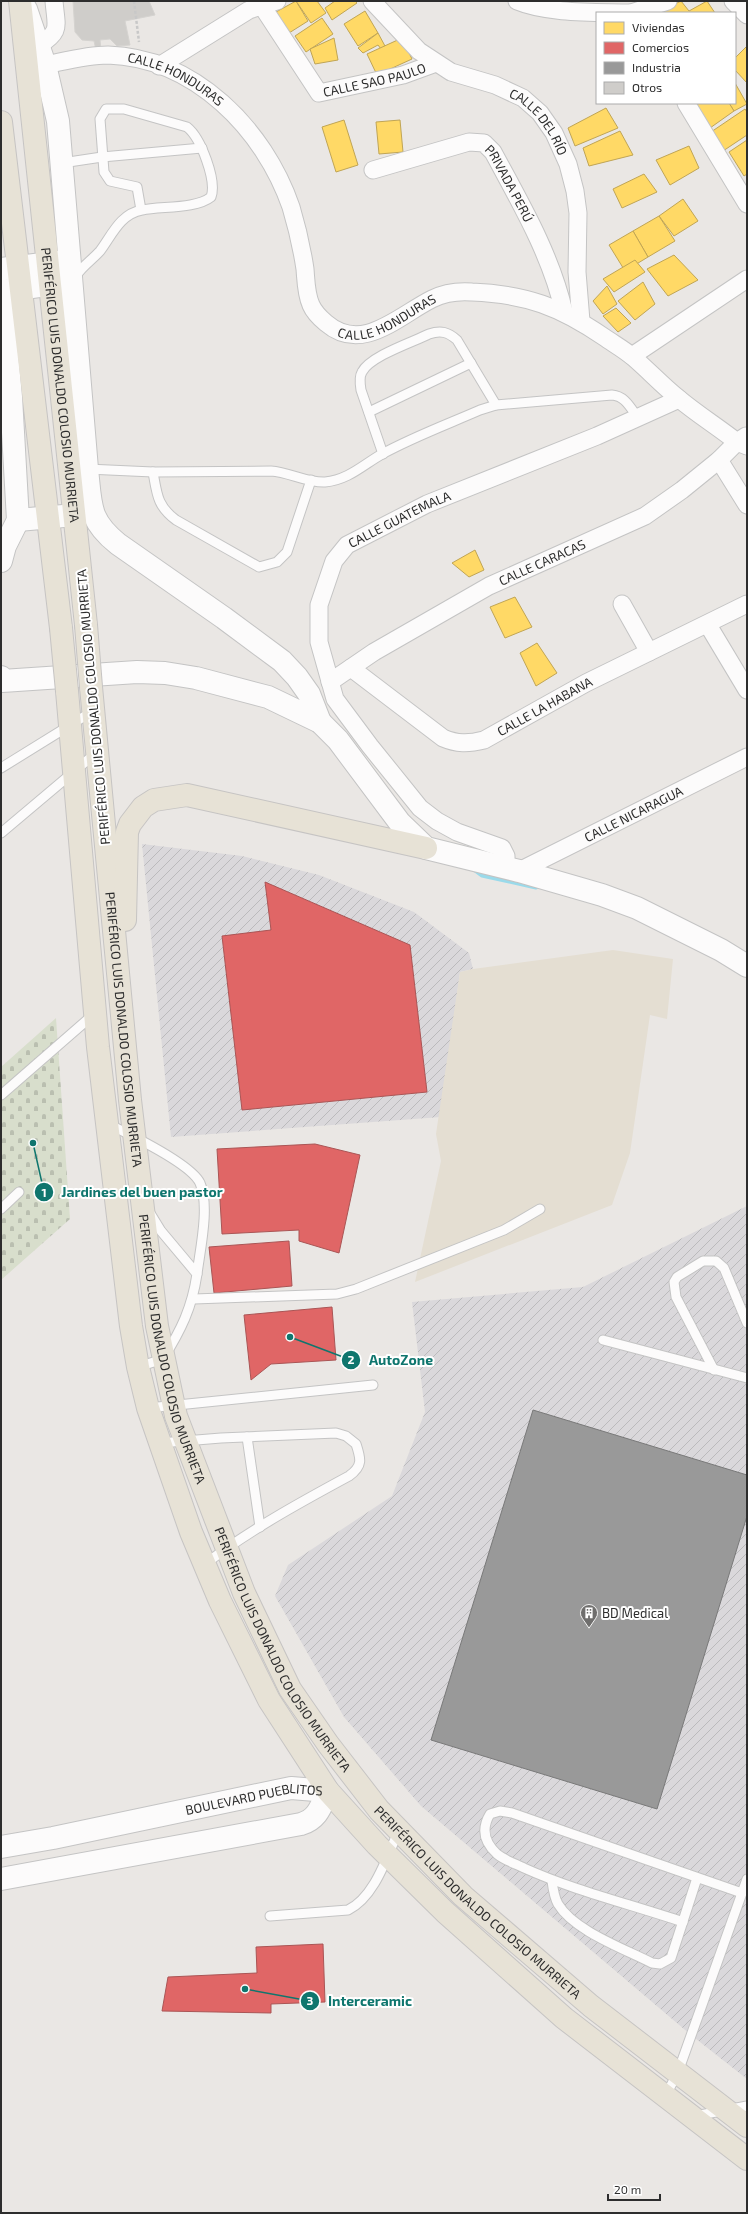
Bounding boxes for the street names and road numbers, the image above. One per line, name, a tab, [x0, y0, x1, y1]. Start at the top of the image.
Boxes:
street label: CALLE HONDURAS	[126, 49, 227, 109]
street label: CALLE SAO PAULO	[322, 59, 428, 100]
street label: CALLE DEL RÍO	[507, 85, 571, 158]
street label: PRIVADA PERÚ	[482, 141, 538, 225]
street label: PERIFÉRICO LUIS DONALDO COLOSIO MURRIETA	[38, 247, 83, 523]
street label: CALLE HONDURAS	[336, 290, 438, 343]
street label: CALLE GUATEMALA	[345, 487, 453, 551]
street label: CALLE CARACAS	[496, 536, 588, 589]
street label: PERIFÉRICO LUIS DONALDO COLOSIO MURRIETA	[72, 569, 113, 845]
street label: CALLE LA HABANA	[494, 673, 595, 739]
street label: CALLE NICARAGUA	[582, 782, 685, 845]
street label: PERIFÉRICO LUIS DONALDO COLOSIO MURRIETA	[102, 891, 146, 1168]
street label: PERIFÉRICO LUIS DONALDO COLOSIO MURRIETA	[136, 1213, 209, 1486]
street label: PERIFÉRICO LUIS DONALDO COLOSIO MURRIETA	[211, 1525, 354, 1775]
street label: BOULEVARD PUEBLITOS	[184, 1780, 323, 1818]
street label: PERIFÉRICO LUIS DONALDO COLOSIO MURRIETA	[371, 1802, 584, 2002]

